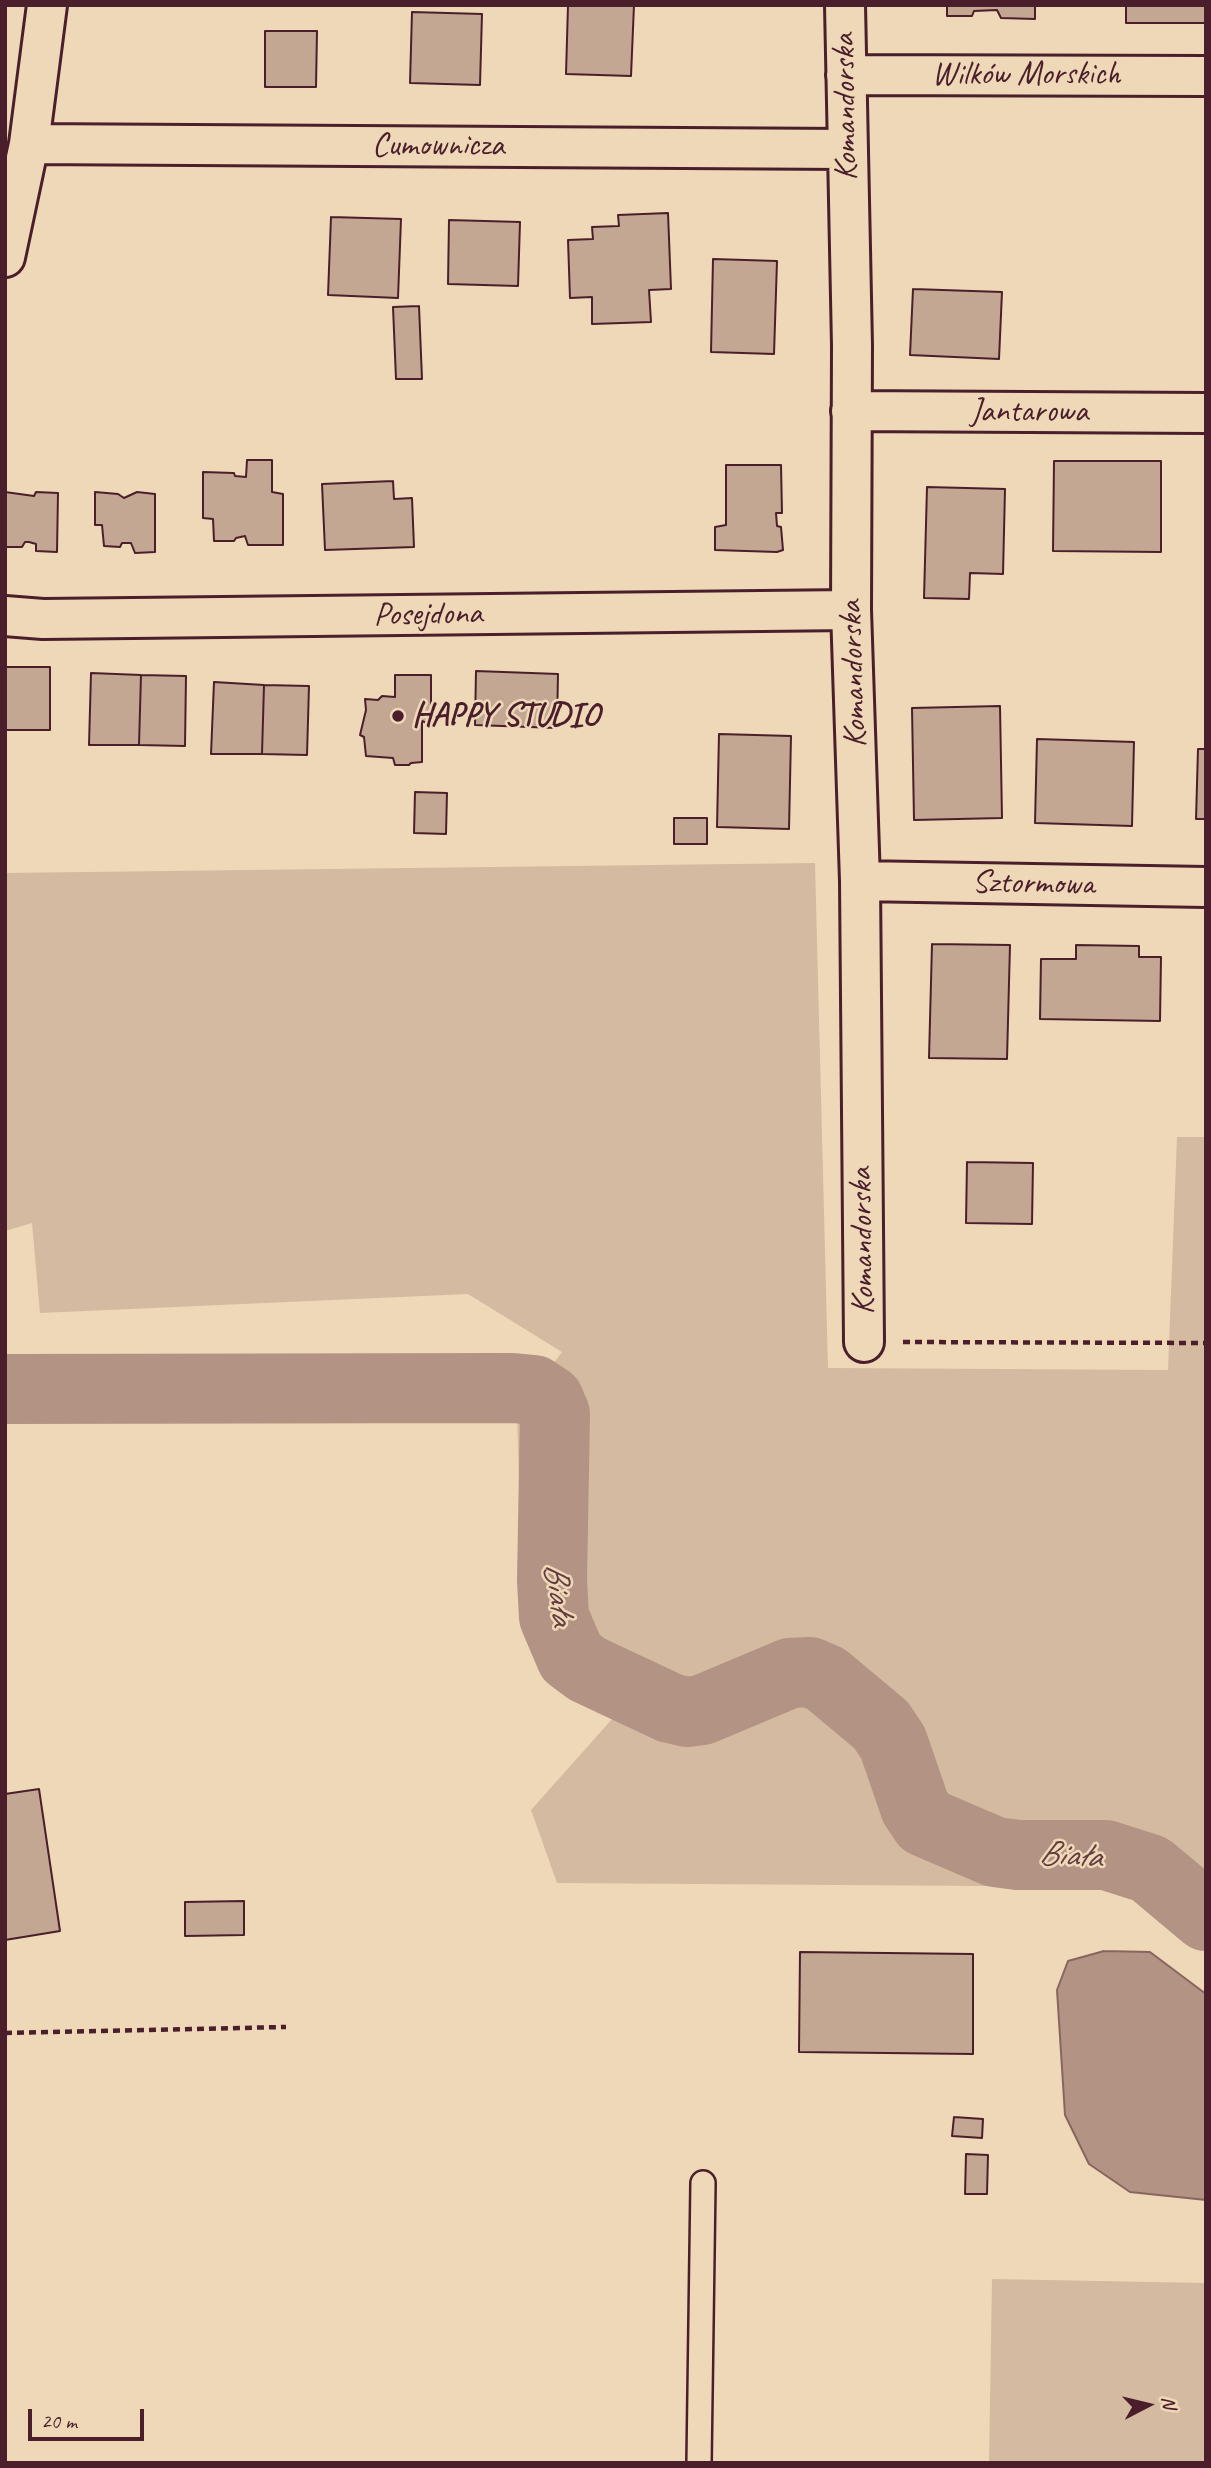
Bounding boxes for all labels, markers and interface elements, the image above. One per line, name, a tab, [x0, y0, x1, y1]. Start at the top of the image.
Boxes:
street label: Komandorska	[825, 33, 867, 181]
street label: Wilków Morskich	[932, 55, 1120, 95]
street label: Cumownicza	[372, 126, 504, 166]
street label: Jantarowa	[970, 392, 1088, 432]
street label: Posejdona	[373, 594, 483, 636]
street label: Komandorska	[832, 600, 876, 748]
place label: HAPPY STUDIO	[412, 696, 599, 736]
marker: HAPPY STUDIO	[390, 708, 406, 724]
street label: Sztormowa	[972, 863, 1094, 905]
street label: Komandorska	[842, 1167, 884, 1315]
water label: Biała	[533, 1561, 583, 1627]
water label: Biała	[1037, 1833, 1103, 1879]
north arrow	[1113, 2370, 1183, 2440]
scale bar	[32, 2394, 147, 2438]
text: N	[1156, 2395, 1181, 2410]
text: 20 m	[41, 2408, 77, 2434]

